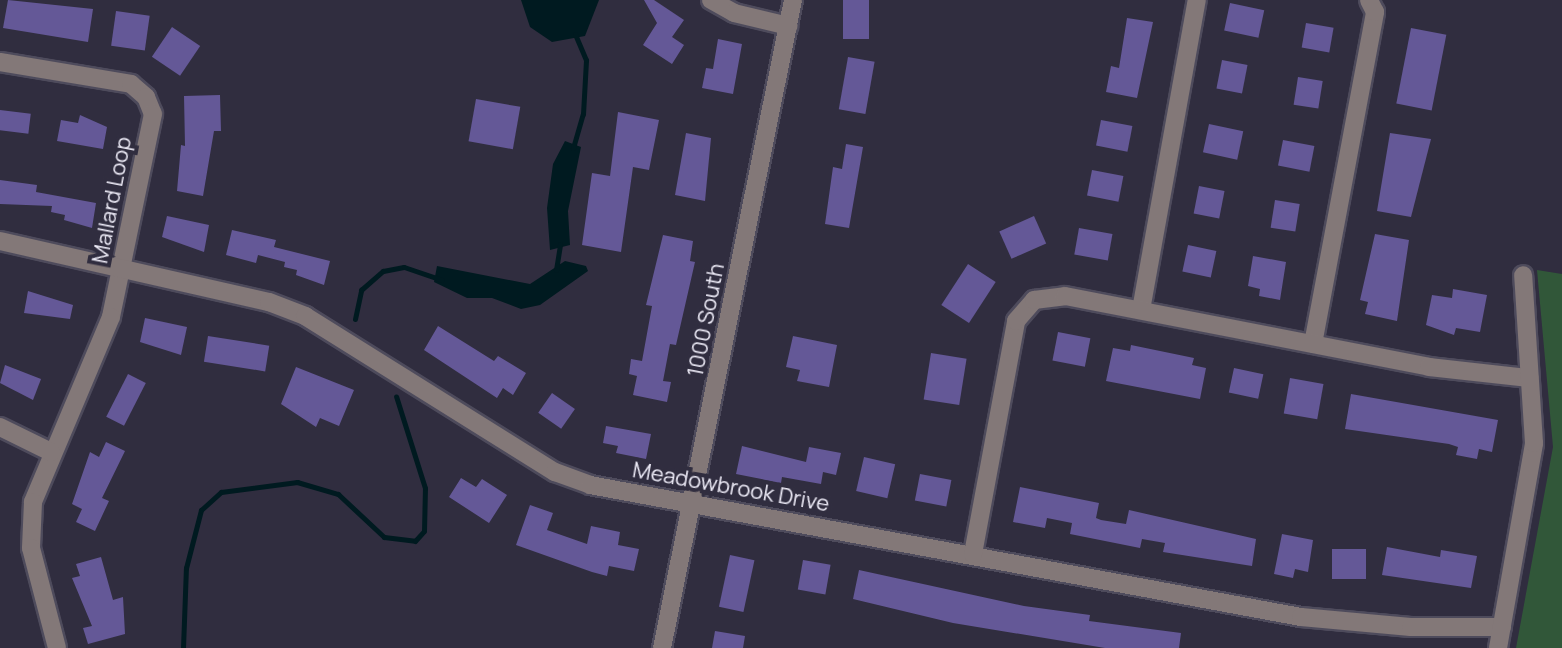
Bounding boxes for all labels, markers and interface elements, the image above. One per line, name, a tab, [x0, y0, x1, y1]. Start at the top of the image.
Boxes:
street label: Mallard Loop	[87, 134, 137, 266]
street label: 1000 South	[682, 261, 730, 379]
street label: Meadowbrook Drive	[631, 457, 831, 517]

